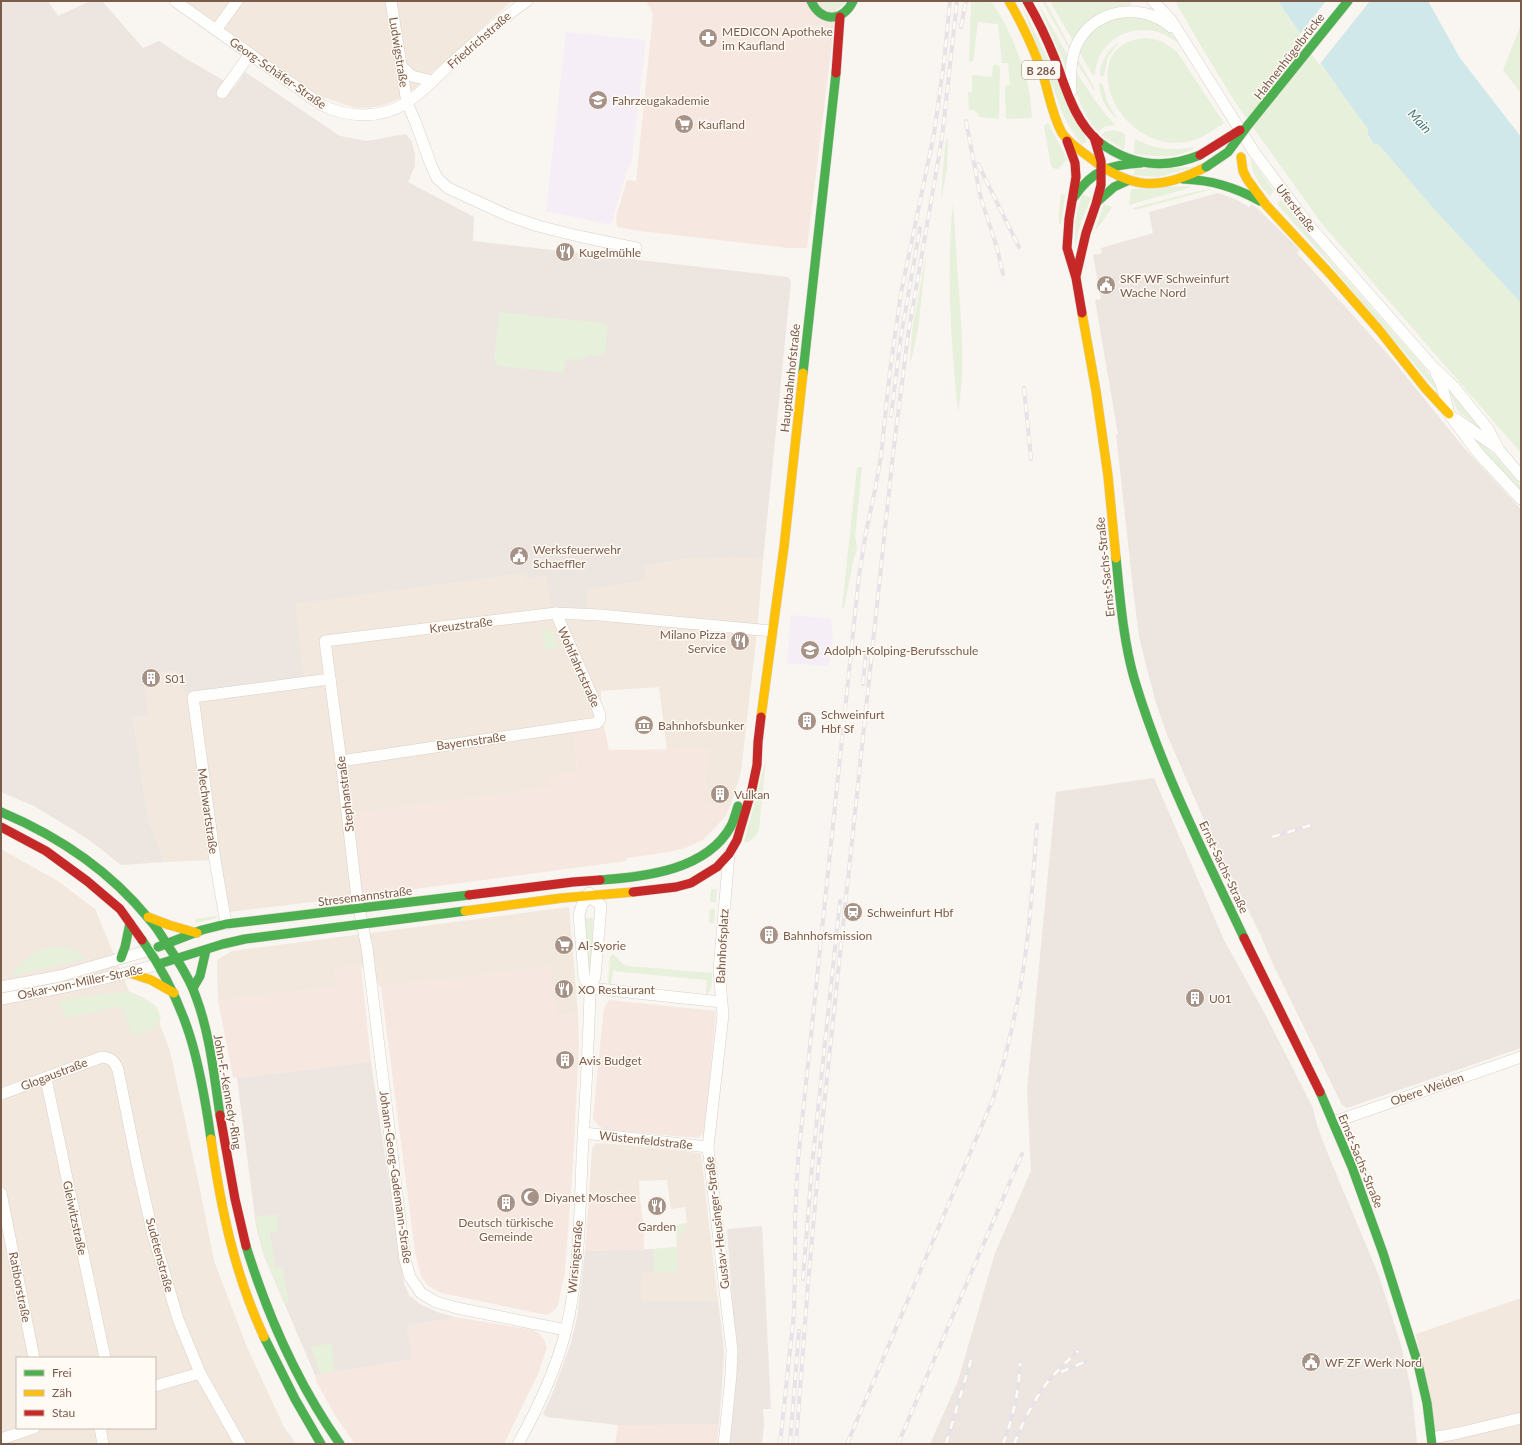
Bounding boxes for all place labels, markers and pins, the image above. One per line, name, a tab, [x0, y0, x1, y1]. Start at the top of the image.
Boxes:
place label: MEDICON Apotheke im Kaufland	[722, 24, 833, 53]
pharmacy icon: MEDICON Apotheke im Kaufland	[697, 27, 719, 49]
school or university icon: Fahrzeugakademie	[587, 89, 609, 111]
place label: Fahrzeugakademie	[612, 93, 710, 108]
supermarket icon: Kaufland	[673, 113, 695, 135]
place label: Kaufland	[698, 117, 745, 132]
restaurant icon: Kugelmühle	[554, 241, 576, 263]
place label: Kugelmühle	[579, 245, 641, 260]
place label: SKF WF Schweinfurt Wache Nord	[1120, 271, 1230, 300]
public building icon: SKF WF Schweinfurt Wache Nord	[1095, 274, 1117, 296]
place label: Werksfeuerwehr Schaeffler	[533, 542, 622, 571]
public building icon: Werksfeuerwehr Schaeffler	[508, 545, 530, 567]
place label: Milano Pizza Service	[660, 627, 726, 656]
restaurant icon: Milano Pizza Service	[729, 630, 751, 652]
school or university icon: Adolph-Kolping-Berufsschule	[799, 639, 821, 661]
place label: Adolph-Kolping-Berufsschule	[824, 643, 978, 658]
building icon: S01	[140, 667, 162, 689]
place label: S01	[165, 671, 185, 686]
place label: Schweinfurt Hbf Sf	[821, 707, 885, 736]
building icon: Schweinfurt Hbf Sf	[796, 710, 818, 732]
museum icon: Bahnhofsbunker	[633, 714, 655, 736]
place label: Bahnhofsbunker	[658, 718, 745, 733]
building icon: Vulkan	[709, 783, 731, 805]
place label: Vulkan	[734, 787, 770, 802]
station icon: Schweinfurt Hbf	[842, 901, 864, 923]
place label: Schweinfurt Hbf	[867, 905, 954, 920]
building icon: Bahnhofsmission	[758, 924, 780, 946]
place label: Bahnhofsmission	[783, 928, 872, 943]
supermarket icon: Al-Syorie	[553, 934, 575, 956]
place label: Al-Syorie	[578, 938, 626, 953]
restaurant icon: XO Restaurant	[553, 978, 575, 1000]
place label: XO Restaurant	[578, 982, 656, 997]
building icon: U01	[1184, 987, 1206, 1009]
place label: U01	[1209, 991, 1232, 1006]
building icon: Avis Budget	[554, 1049, 576, 1071]
place label: Avis Budget	[579, 1053, 642, 1068]
mosque icon: Diyanet Moschee	[519, 1186, 541, 1208]
place label: Diyanet Moschee	[544, 1190, 636, 1205]
building icon: Deutsch türkische Gemeinde	[495, 1192, 517, 1214]
restaurant icon: Garden	[646, 1195, 668, 1217]
place label: Deutsch türkische Gemeinde	[458, 1215, 554, 1244]
place label: Garden	[638, 1219, 676, 1234]
public building icon: WF ZF Werk Nord	[1300, 1351, 1322, 1373]
place label: WF ZF Werk Nord	[1325, 1355, 1422, 1370]

